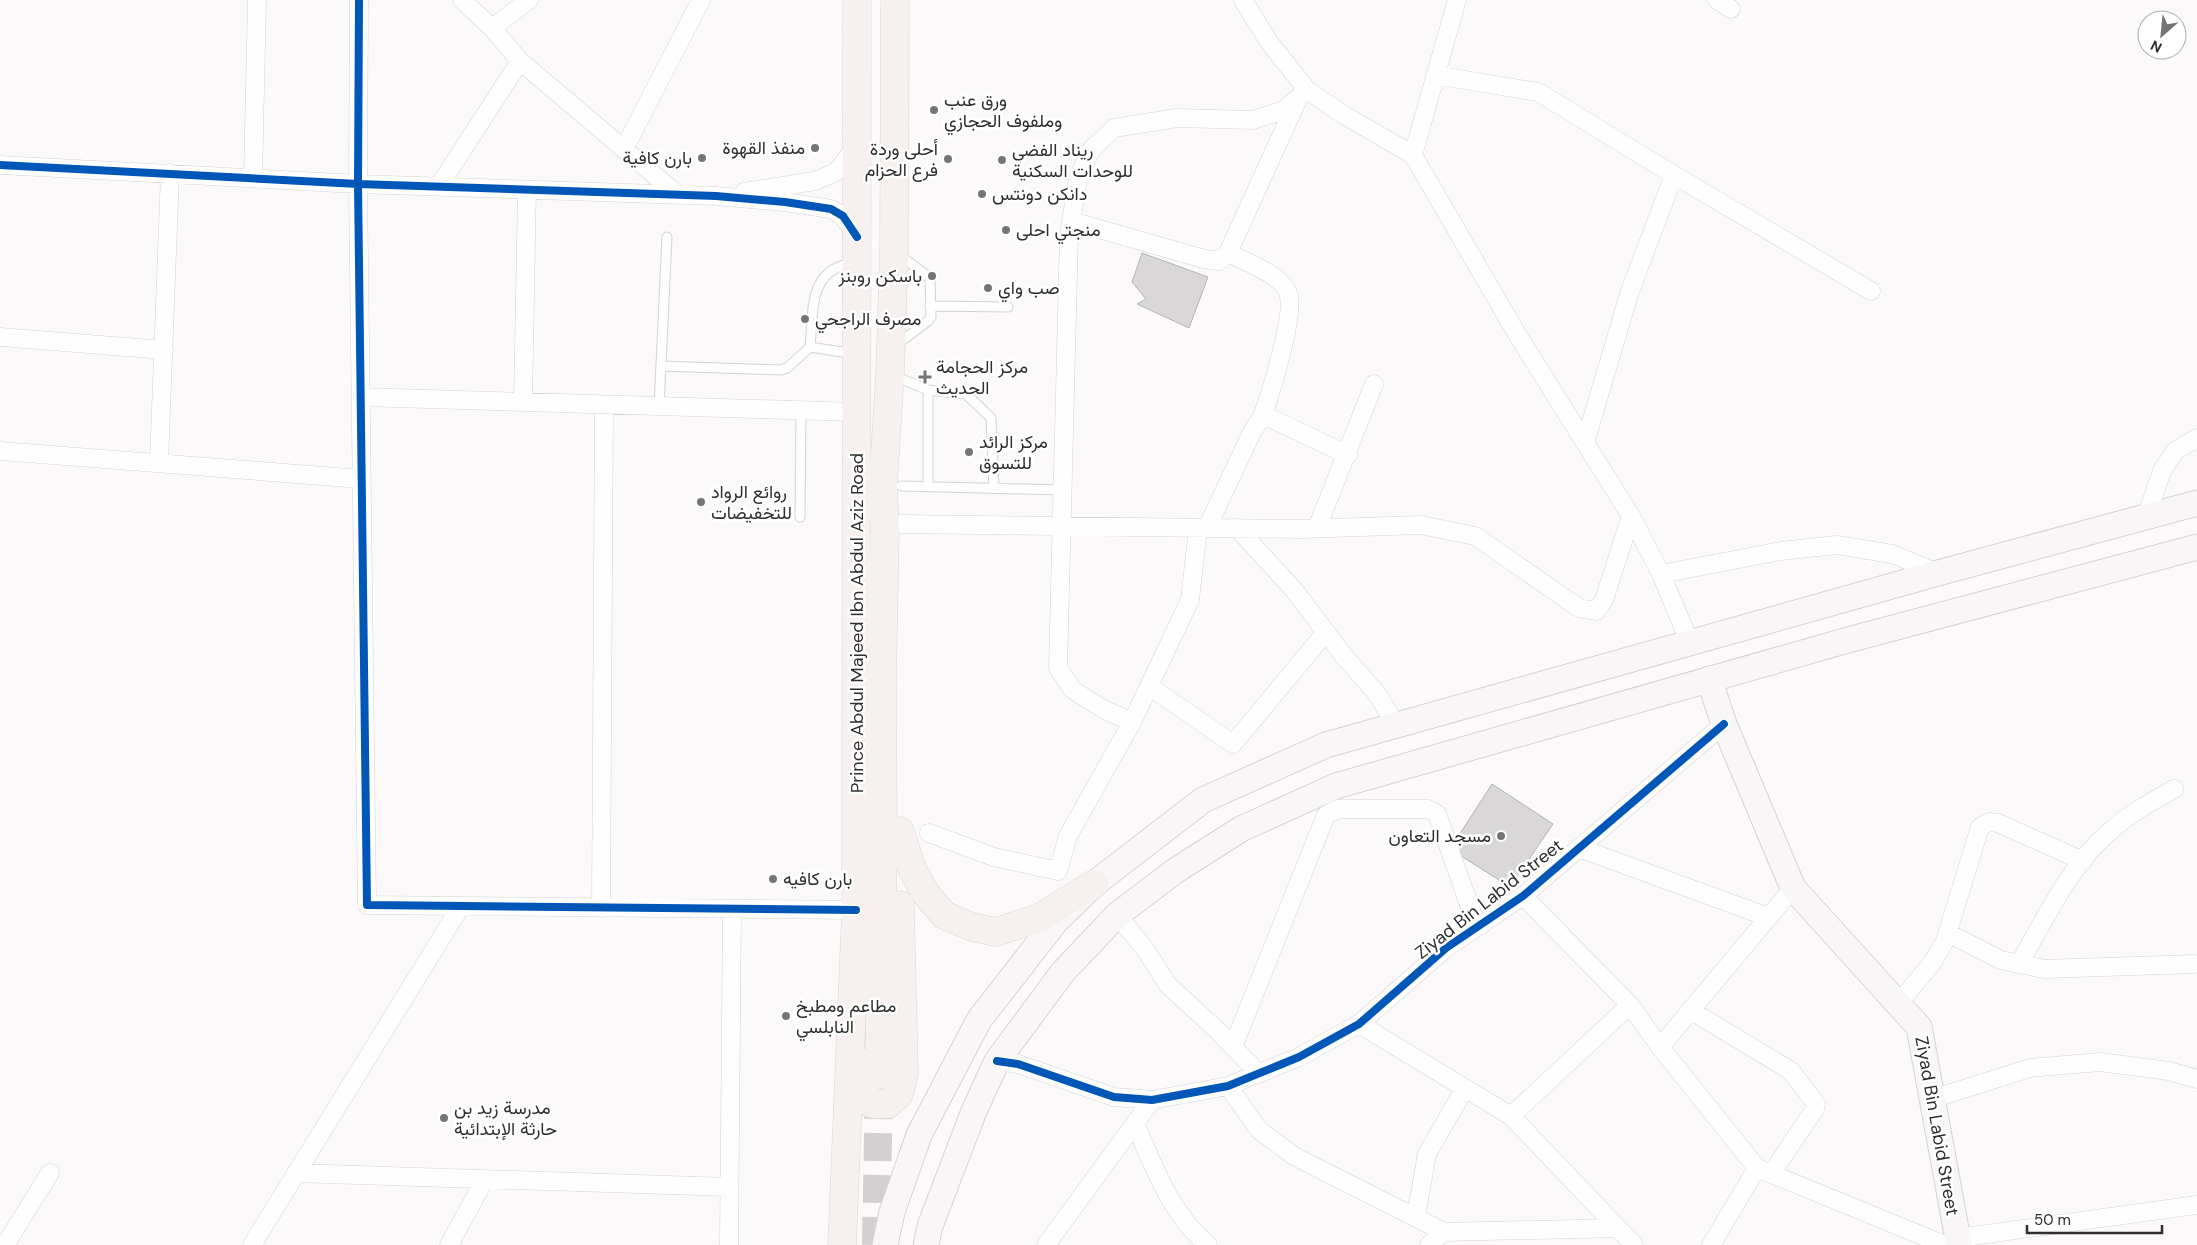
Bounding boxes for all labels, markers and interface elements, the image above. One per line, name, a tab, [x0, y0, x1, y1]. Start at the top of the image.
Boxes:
north arrow	[2137, 10, 2187, 60]
text: N	[2147, 36, 2165, 57]
place label: ورق عنب وملفوف الحجازي	[944, 88, 1062, 136]
marker: ورق عنب وملفوف الحجازي	[928, 104, 940, 116]
place label: منفذ القهوة	[722, 136, 805, 160]
place label: أحلى وردة فرع الحزام	[865, 137, 938, 182]
place label: ريناد الفضي للوحدات السكنية	[1012, 138, 1133, 183]
marker: منفذ القهوة	[809, 142, 821, 154]
place label: بارن كافية	[623, 146, 692, 170]
marker: بارن كافية	[696, 152, 708, 164]
marker: أحلى وردة فرع الحزام	[942, 153, 954, 165]
marker: ريناد الفضي للوحدات السكنية	[996, 154, 1008, 166]
place label: دانكن دونتس	[992, 182, 1087, 206]
marker: دانكن دونتس	[976, 188, 988, 200]
place label: منجتي احلى	[1016, 218, 1101, 245]
marker: منجتي احلى	[1000, 224, 1012, 236]
place label: باسكن روبنز	[838, 264, 922, 288]
marker: باسكن روبنز	[926, 270, 938, 282]
place label: صب واي	[998, 276, 1059, 303]
marker: صب واي	[982, 282, 994, 294]
place label: مصرف الراجحي	[815, 307, 921, 334]
marker: مصرف الراجحي	[799, 313, 811, 325]
place label: مركز الحجامة الحديث	[936, 355, 1028, 400]
marker: مركز الحجامة الحديث	[918, 370, 932, 384]
place label: مركز الرائد للتسوق	[979, 430, 1048, 475]
marker: مركز الرائد للتسوق	[963, 446, 975, 458]
street label: Prince Abdul Majeed Ibn Abdul Aziz Road	[845, 453, 869, 793]
place label: روائع الرواد للتخفيضات	[711, 480, 792, 525]
marker: روائع الرواد للتخفيضات	[695, 496, 707, 508]
place label: مسجد التعاون	[1389, 824, 1491, 848]
marker: مسجد التعاون	[1495, 830, 1507, 842]
street label: Ziyad Bin Labid Street	[1410, 834, 1568, 964]
place label: بارن كافيه	[783, 867, 852, 891]
marker: بارن كافيه	[767, 873, 779, 885]
place label: مطاعم ومطبخ النابلسي	[796, 994, 896, 1042]
marker: مطاعم ومطبخ النابلسي	[780, 1010, 792, 1022]
street label: Ziyad Bin Labid Street	[1909, 1034, 1965, 1218]
place label: مدرسة زيد بن حارثة الإبتدائية	[454, 1096, 557, 1141]
marker: مدرسة زيد بن حارثة الإبتدائية	[438, 1112, 450, 1124]
scale bar	[2027, 1202, 2162, 1234]
text: 50 m	[2034, 1210, 2071, 1230]

